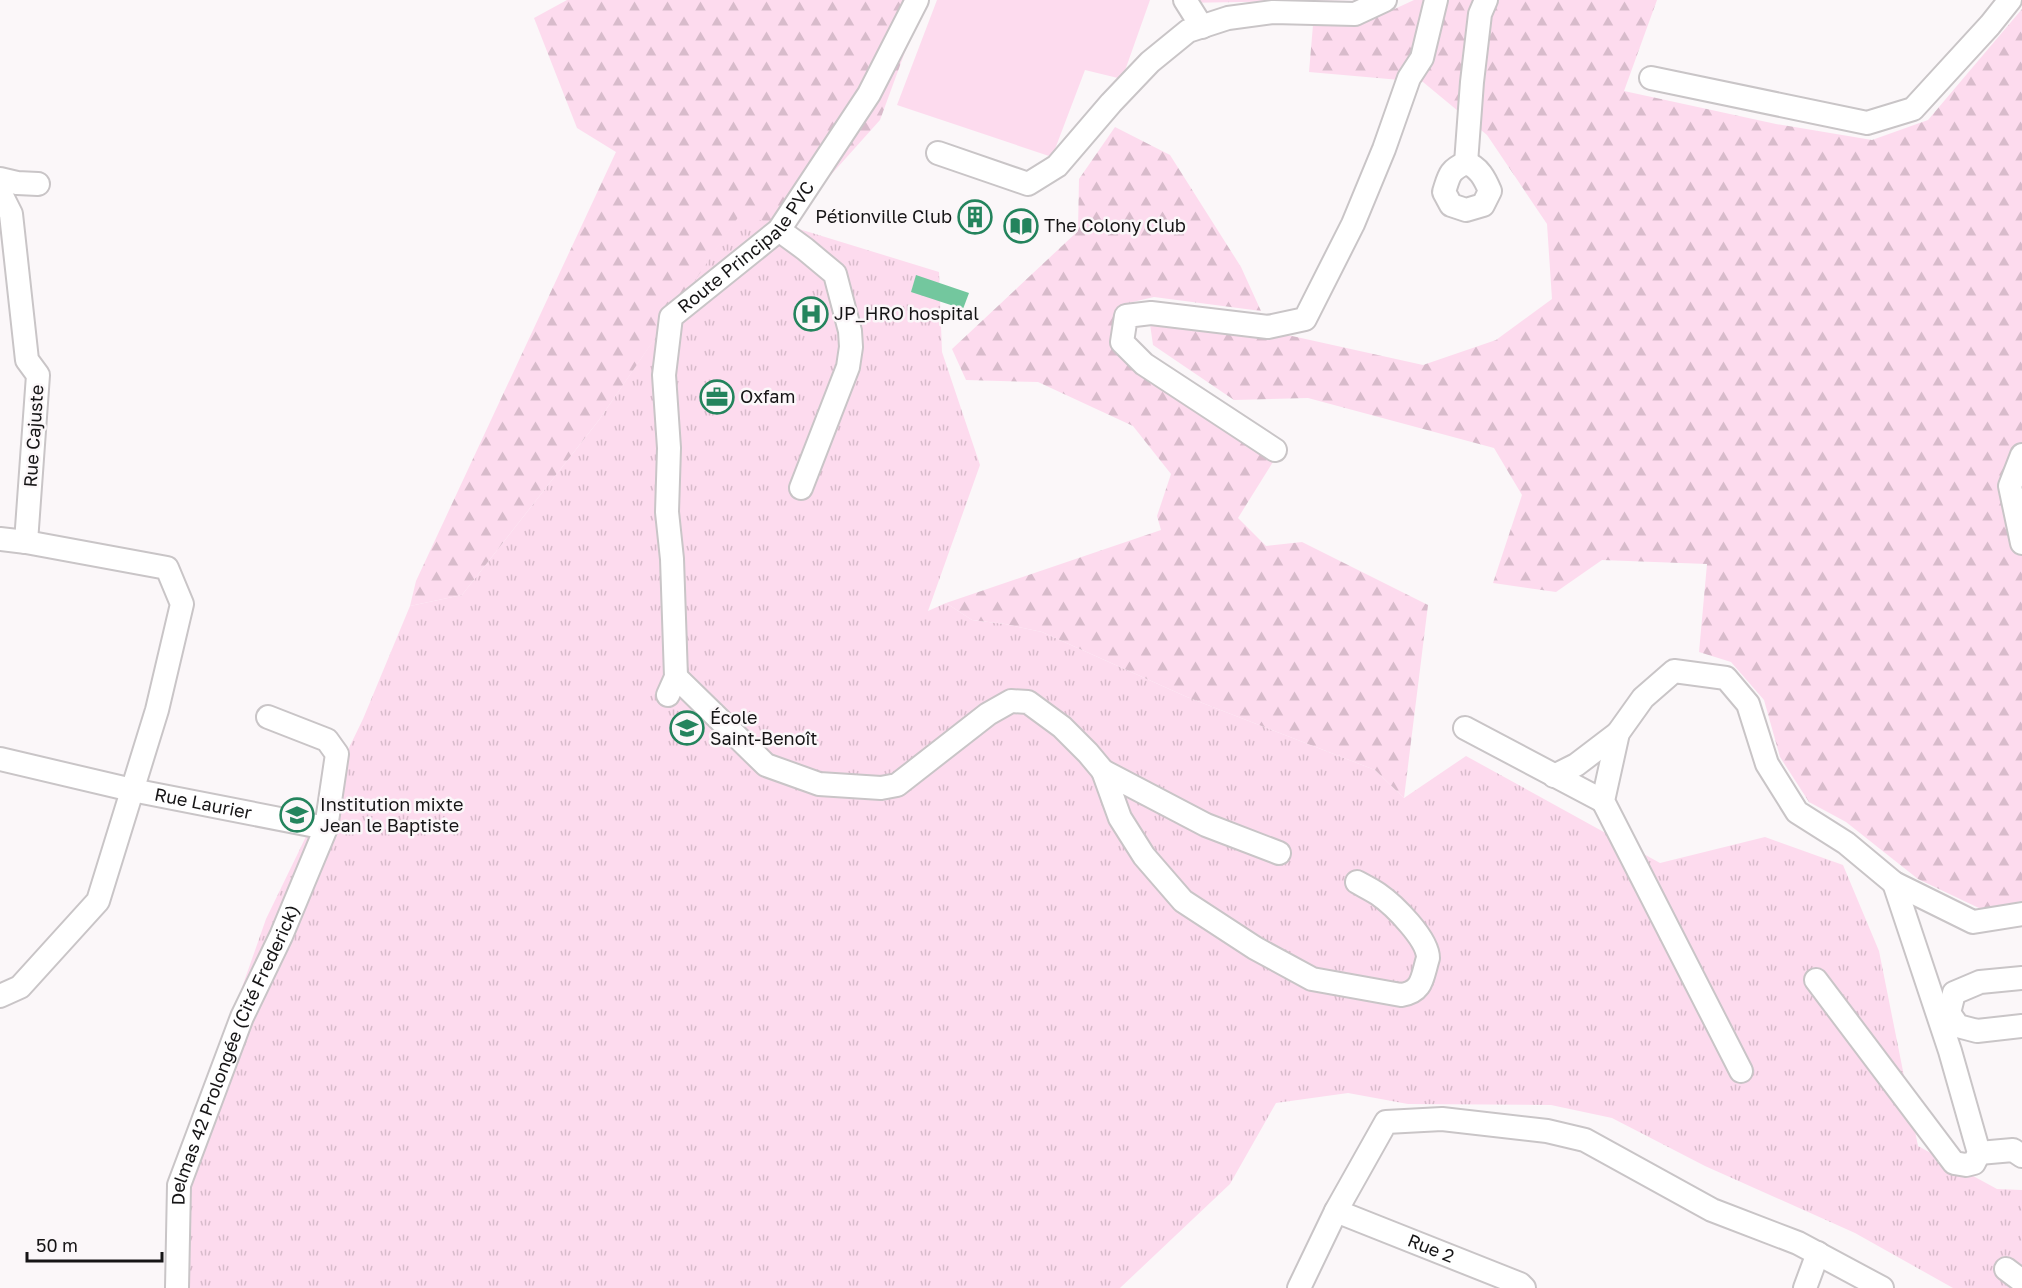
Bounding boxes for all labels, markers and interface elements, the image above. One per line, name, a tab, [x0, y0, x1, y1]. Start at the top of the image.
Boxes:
street label: Route Principale PVC	[673, 177, 818, 317]
building icon: Pétionville Club	[957, 199, 993, 235]
place label: Pétionville Club	[815, 205, 952, 227]
library icon: The Colony Club	[1003, 208, 1039, 244]
place label: The Colony Club	[1044, 214, 1186, 236]
hospital icon: JP_HRO hospital	[793, 296, 829, 332]
place label: JP_HRO hospital	[834, 302, 979, 324]
office icon: Oxfam	[699, 379, 735, 415]
street label: Rue Cajuste	[18, 384, 48, 488]
place label: Oxfam	[740, 385, 795, 407]
place label: École Saint-Benoît	[710, 706, 817, 749]
school or university icon: École Saint-Benoît	[669, 710, 705, 746]
street label: Rue Laurier	[153, 783, 254, 823]
place label: Institution mixte Jean le Baptiste	[320, 793, 463, 836]
school or university icon: Institution mixte Jean le Baptiste	[279, 797, 315, 833]
street label: Delmas 42 Prolongée (Cité Frederick)	[167, 901, 303, 1206]
scale bar	[27, 1225, 162, 1263]
street label: Rue 2	[1405, 1229, 1458, 1267]
text: 50 m	[36, 1234, 78, 1256]

